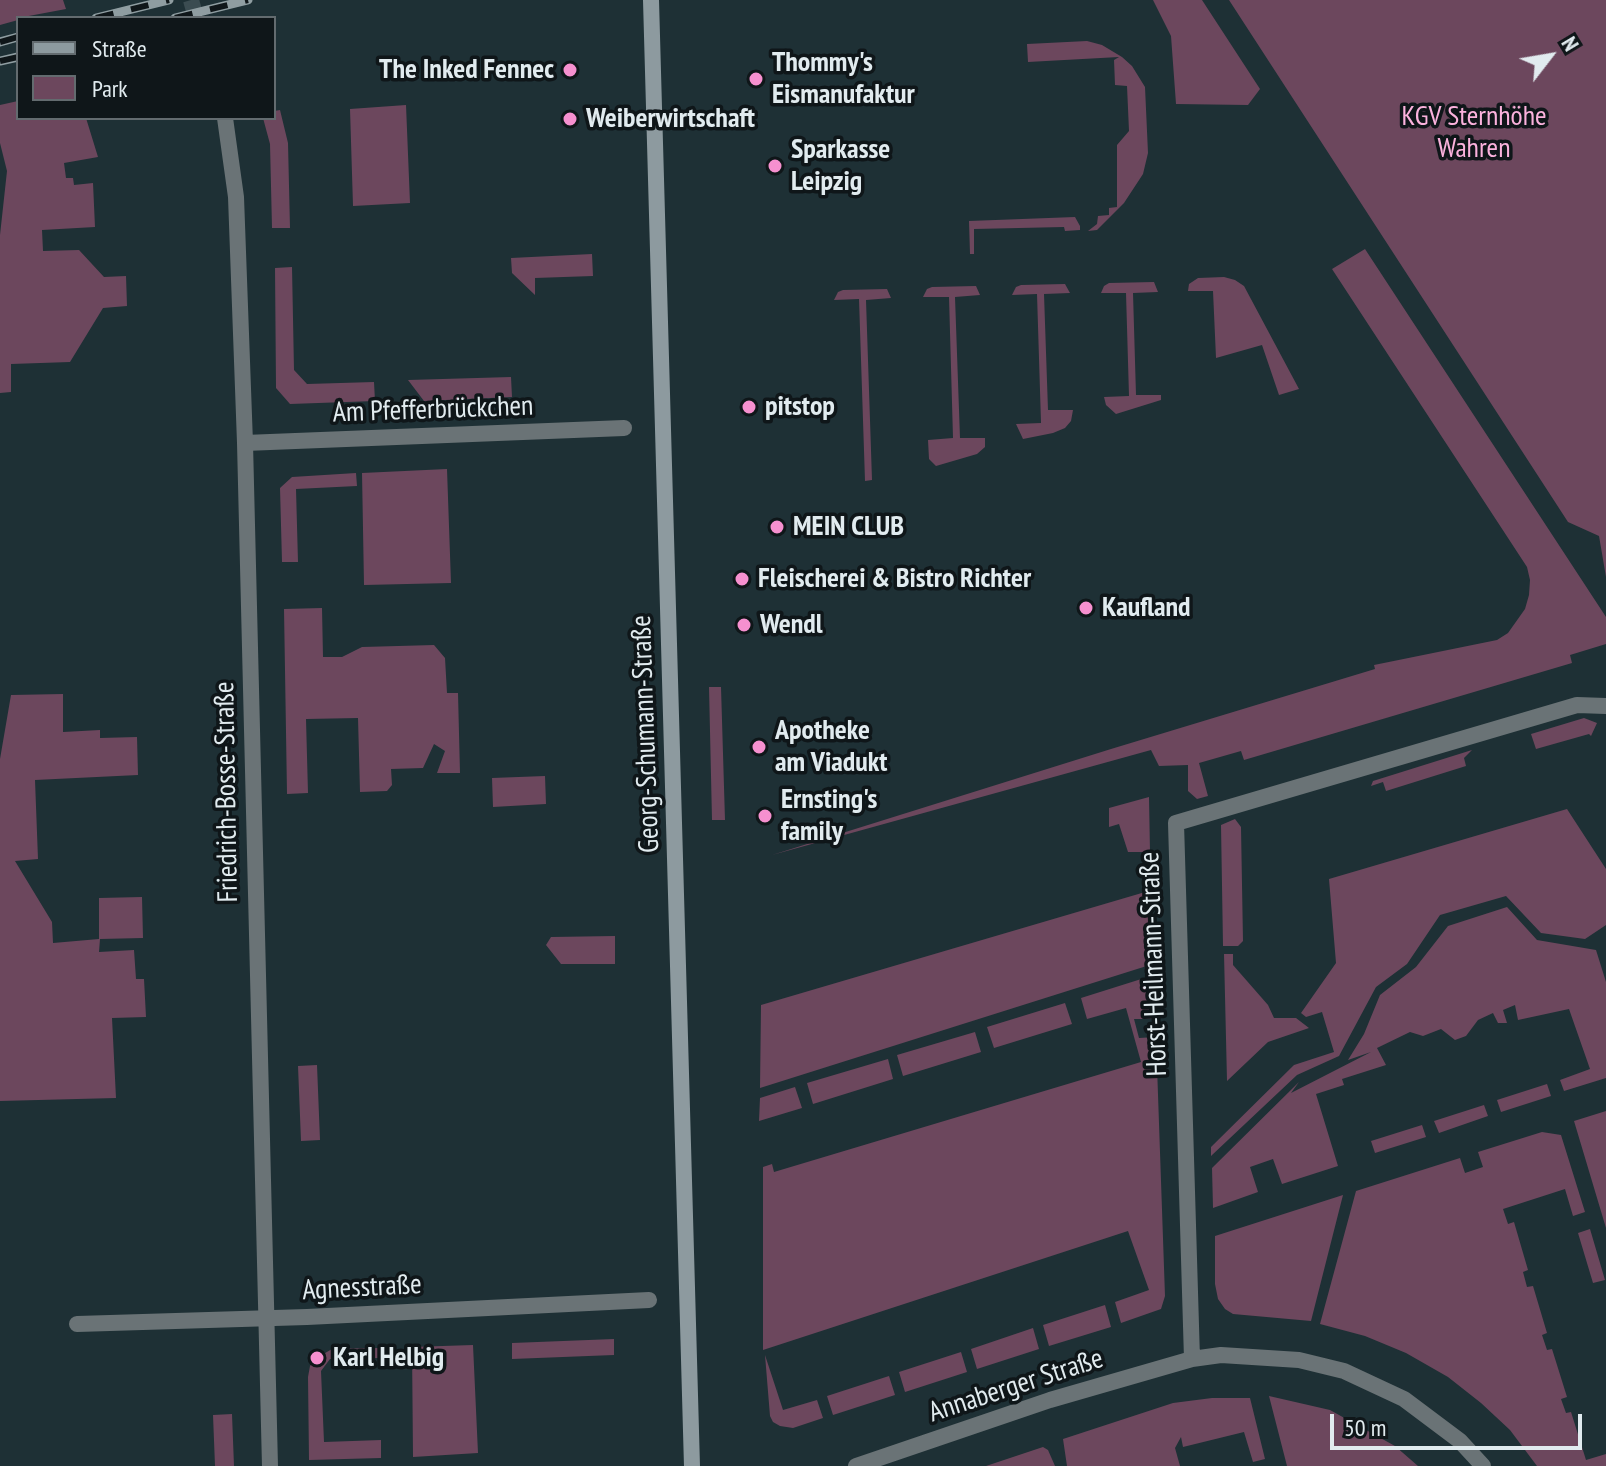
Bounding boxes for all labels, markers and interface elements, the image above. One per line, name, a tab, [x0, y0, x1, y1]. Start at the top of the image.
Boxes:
legend	[16, 16, 276, 120]
north arrow	[1510, 16, 1590, 96]
text: N	[1556, 31, 1586, 56]
text: Straße	[92, 33, 147, 64]
place label: Thommy's Eismanufaktur	[772, 46, 915, 112]
place label: The Inked Fennec	[379, 53, 554, 87]
marker: The Inked Fennec	[561, 61, 579, 79]
marker: Thommy's Eismanufaktur	[747, 70, 765, 88]
text: Park	[92, 73, 128, 104]
park label: KGV Sternhöhe Wahren	[1401, 100, 1547, 166]
place label: Weiberwirtschaft	[586, 102, 755, 136]
marker: Weiberwirtschaft	[561, 110, 579, 128]
place label: Sparkasse Leipzig	[791, 133, 890, 199]
marker: Sparkasse Leipzig	[766, 157, 784, 175]
street label: Am Pfefferbrückchen	[332, 390, 534, 430]
place label: pitstop	[765, 390, 835, 424]
marker: pitstop	[740, 398, 758, 416]
place label: MEIN CLUB	[793, 510, 904, 544]
marker: MEIN CLUB	[768, 518, 786, 536]
place label: Fleischerei & Bistro Richter	[758, 562, 1031, 596]
marker: Fleischerei & Bistro Richter	[733, 570, 751, 588]
place label: Kaufland	[1102, 591, 1191, 625]
marker: Kaufland	[1077, 599, 1095, 617]
place label: Wendl	[760, 608, 823, 642]
street label: Georg-Schumann-Straße	[625, 615, 667, 853]
marker: Wendl	[735, 616, 753, 634]
street label: Friedrich-Bosse-Straße	[208, 681, 246, 903]
place label: Apotheke am Viadukt	[775, 714, 887, 780]
marker: Apotheke am Viadukt	[750, 738, 768, 756]
place label: Ernsting's family	[781, 783, 877, 849]
marker: Ernsting's family	[756, 807, 774, 825]
street label: Horst-Heilmann-Straße	[1133, 851, 1175, 1077]
street label: Agnesstraße	[301, 1268, 423, 1308]
place label: Karl Helbig	[333, 1341, 444, 1375]
street label: Annaberger Straße	[925, 1342, 1107, 1430]
marker: Karl Helbig	[308, 1349, 326, 1367]
scale bar	[1334, 1398, 1586, 1448]
text: 50 m	[1344, 1412, 1386, 1443]

